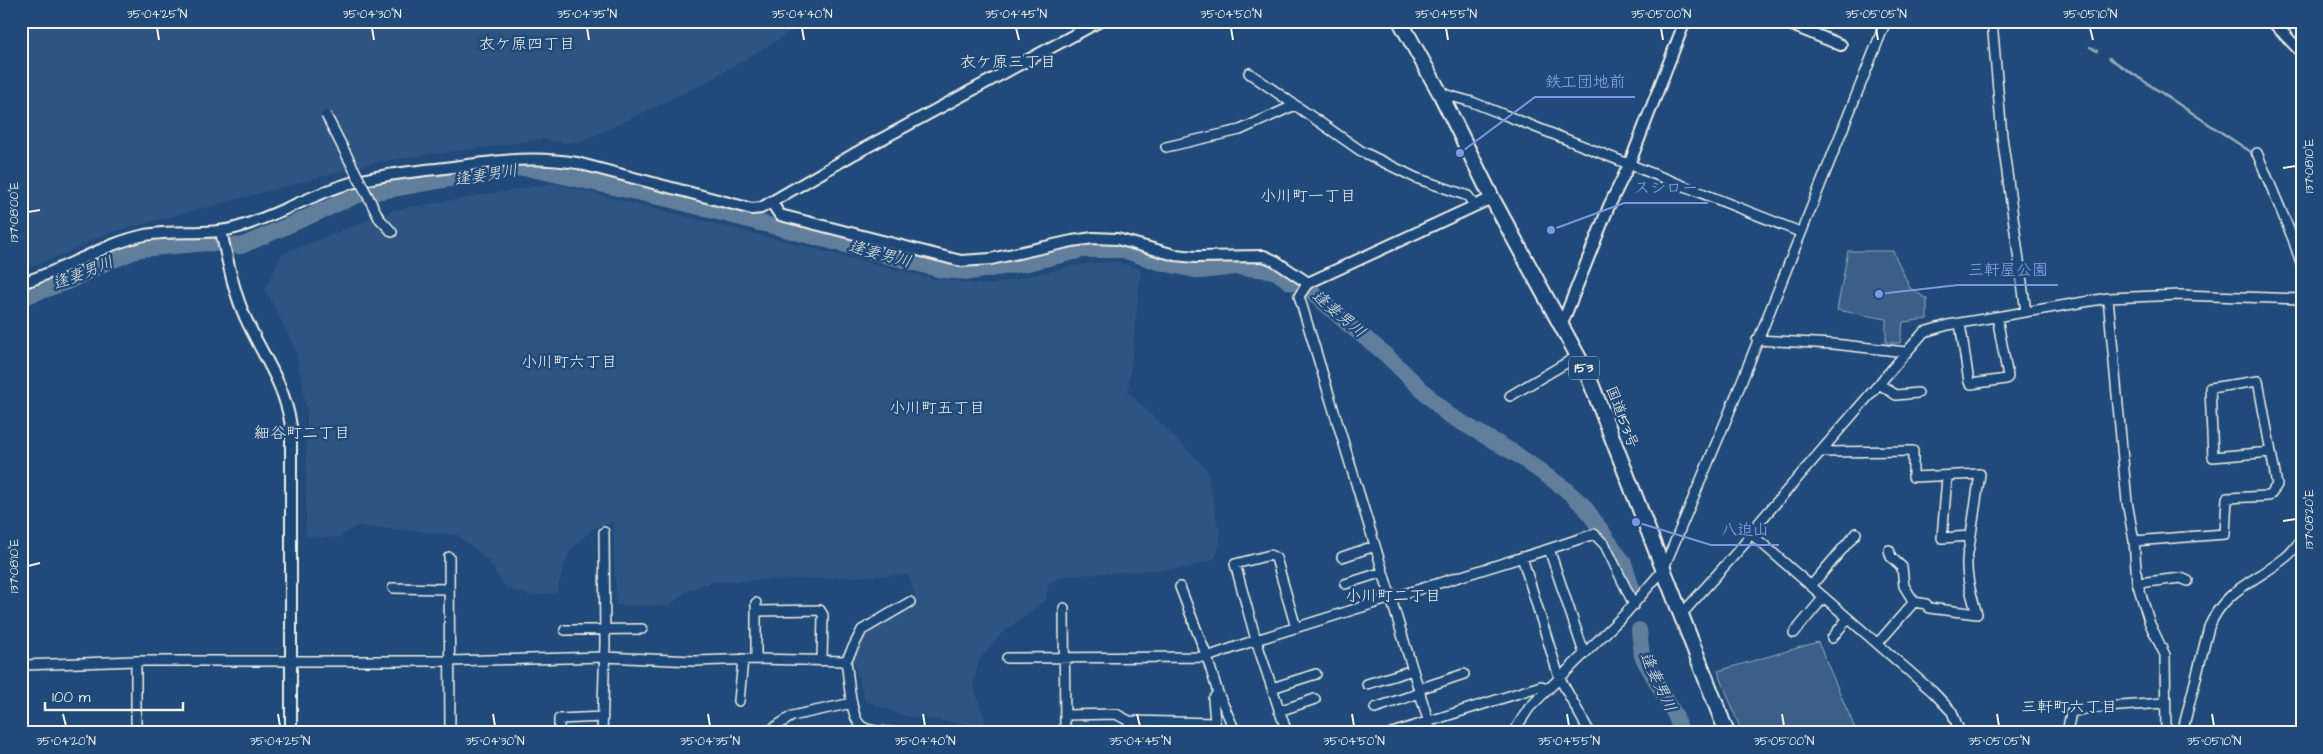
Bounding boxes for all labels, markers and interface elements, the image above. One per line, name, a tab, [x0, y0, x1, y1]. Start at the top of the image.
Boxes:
text: 35°04'25"N	[127, 6, 188, 23]
text: 35°04'30"N	[343, 6, 402, 23]
text: 35°04'35"N	[557, 6, 617, 23]
text: 35°04'40"N	[771, 6, 833, 23]
text: 35°04'45"N	[985, 6, 1047, 23]
text: 35°04'50"N	[1200, 6, 1262, 23]
text: 35°04'55"N	[1415, 6, 1478, 23]
text: 35°05'00"N	[1631, 6, 1692, 23]
text: 35°05'05"N	[1845, 6, 1907, 23]
text: 35°05'10"N	[2063, 6, 2118, 23]
district label: 衣ケ原四丁目	[479, 33, 575, 55]
district label: 衣ケ原三丁目	[960, 51, 1056, 73]
callout: 鉄工団地前	[1535, 66, 1635, 97]
text: 鉄工団地前	[1545, 71, 1625, 93]
text: 137°08'10"E	[2301, 139, 2318, 193]
water label: 逢妻男川	[453, 159, 519, 191]
callout: スシロー	[1624, 172, 1708, 203]
text: スシロー	[1634, 177, 1698, 199]
text: 137°08'00"E	[6, 182, 23, 242]
district label: 小川町一丁目	[1260, 185, 1356, 207]
water label: 逢妻男川	[846, 235, 914, 273]
water label: 逢妻男川	[49, 251, 117, 295]
callout: 三軒屋公園	[1958, 254, 2058, 285]
text: 三軒屋公園	[1968, 259, 2048, 281]
water label: 逢妻男川	[1307, 285, 1371, 343]
district label: 小川町六丁目	[521, 351, 617, 373]
road number: 153	[1569, 356, 1599, 379]
street label: 国道153号	[1601, 383, 1643, 451]
district label: 小川町五丁目	[889, 397, 985, 419]
district label: 細谷町二丁目	[254, 422, 350, 444]
text: 137°08'20"E	[2301, 489, 2318, 549]
callout: 八迫山	[1711, 514, 1779, 545]
text: 八迫山	[1721, 519, 1769, 541]
text: 137°08'10"E	[6, 539, 23, 593]
district label: 小川町二丁目	[1345, 585, 1441, 607]
water label: 逢妻男川	[1635, 648, 1681, 716]
scale bar	[45, 679, 182, 711]
text: 100 m	[52, 687, 91, 708]
district label: 三軒町六丁目	[2021, 696, 2117, 718]
text: 35°04'20"N	[36, 733, 96, 750]
text: 35°04'25"N	[250, 733, 311, 750]
text: 35°04'30"N	[466, 733, 525, 750]
text: 35°04'35"N	[680, 733, 740, 750]
text: 35°04'40"N	[894, 733, 956, 750]
text: 35°04'45"N	[1109, 733, 1171, 750]
text: 35°04'50"N	[1323, 733, 1385, 750]
text: 35°04'55"N	[1538, 733, 1601, 750]
text: 35°05'00"N	[1754, 733, 1815, 750]
text: 35°05'05"N	[1968, 733, 2030, 750]
text: 35°05'10"N	[2187, 733, 2242, 750]

